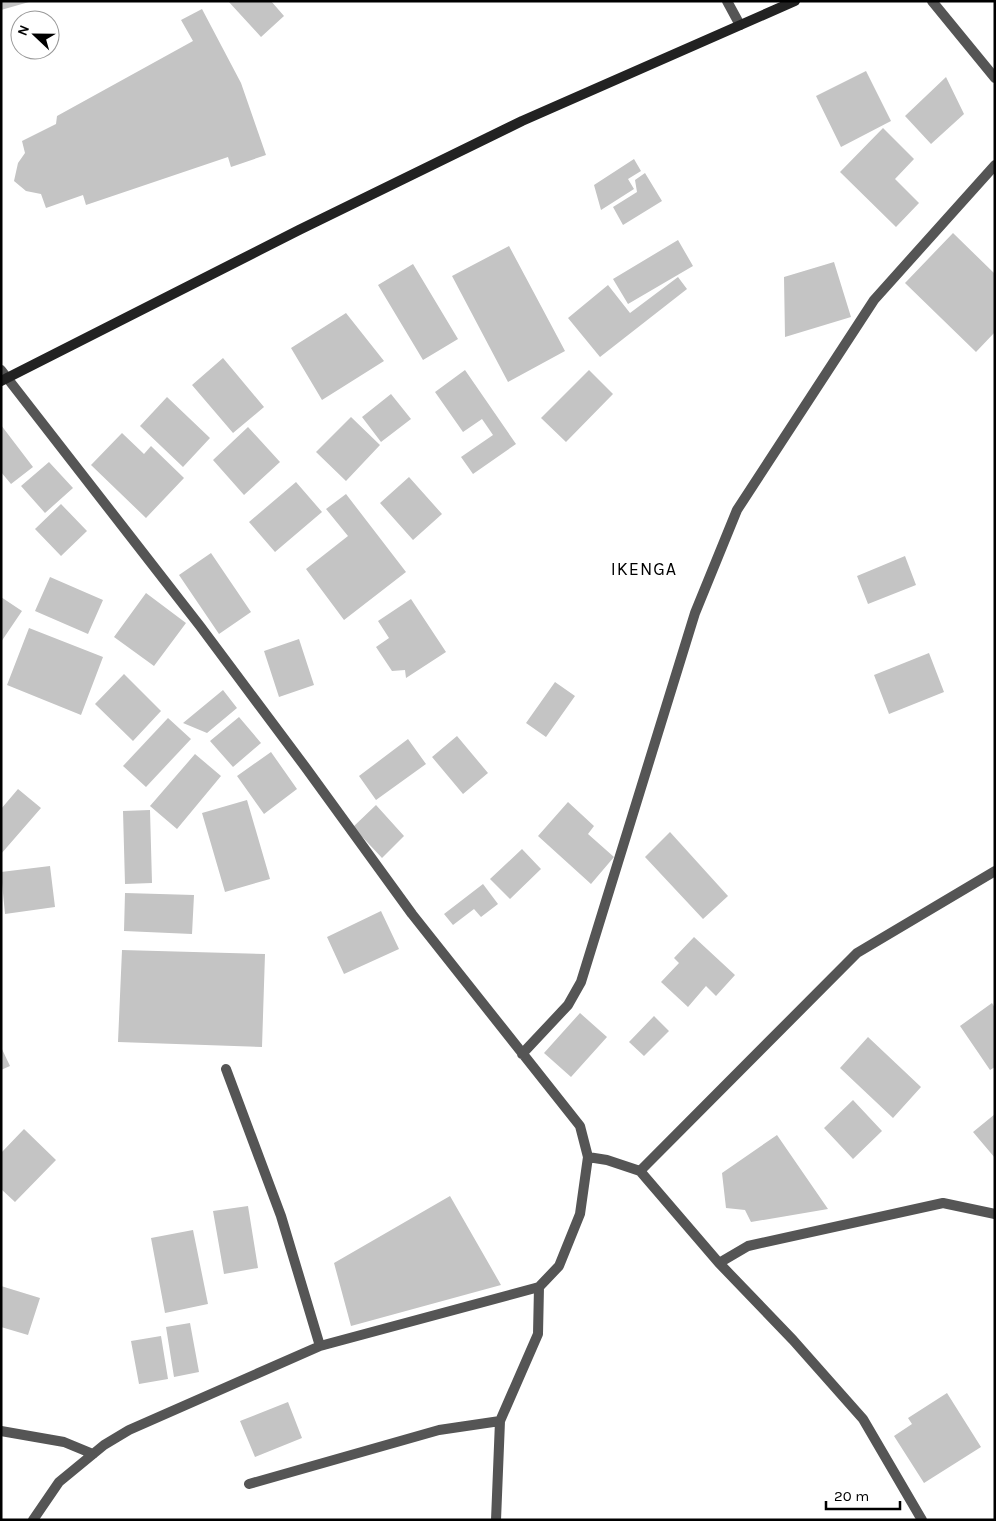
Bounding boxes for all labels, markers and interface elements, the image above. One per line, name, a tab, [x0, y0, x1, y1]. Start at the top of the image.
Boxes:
north arrow	[10, 10, 60, 60]
text: N	[14, 22, 33, 38]
district label: IKENGA	[611, 558, 677, 580]
scale bar	[826, 1478, 900, 1510]
text: 20 m	[834, 1487, 869, 1505]

